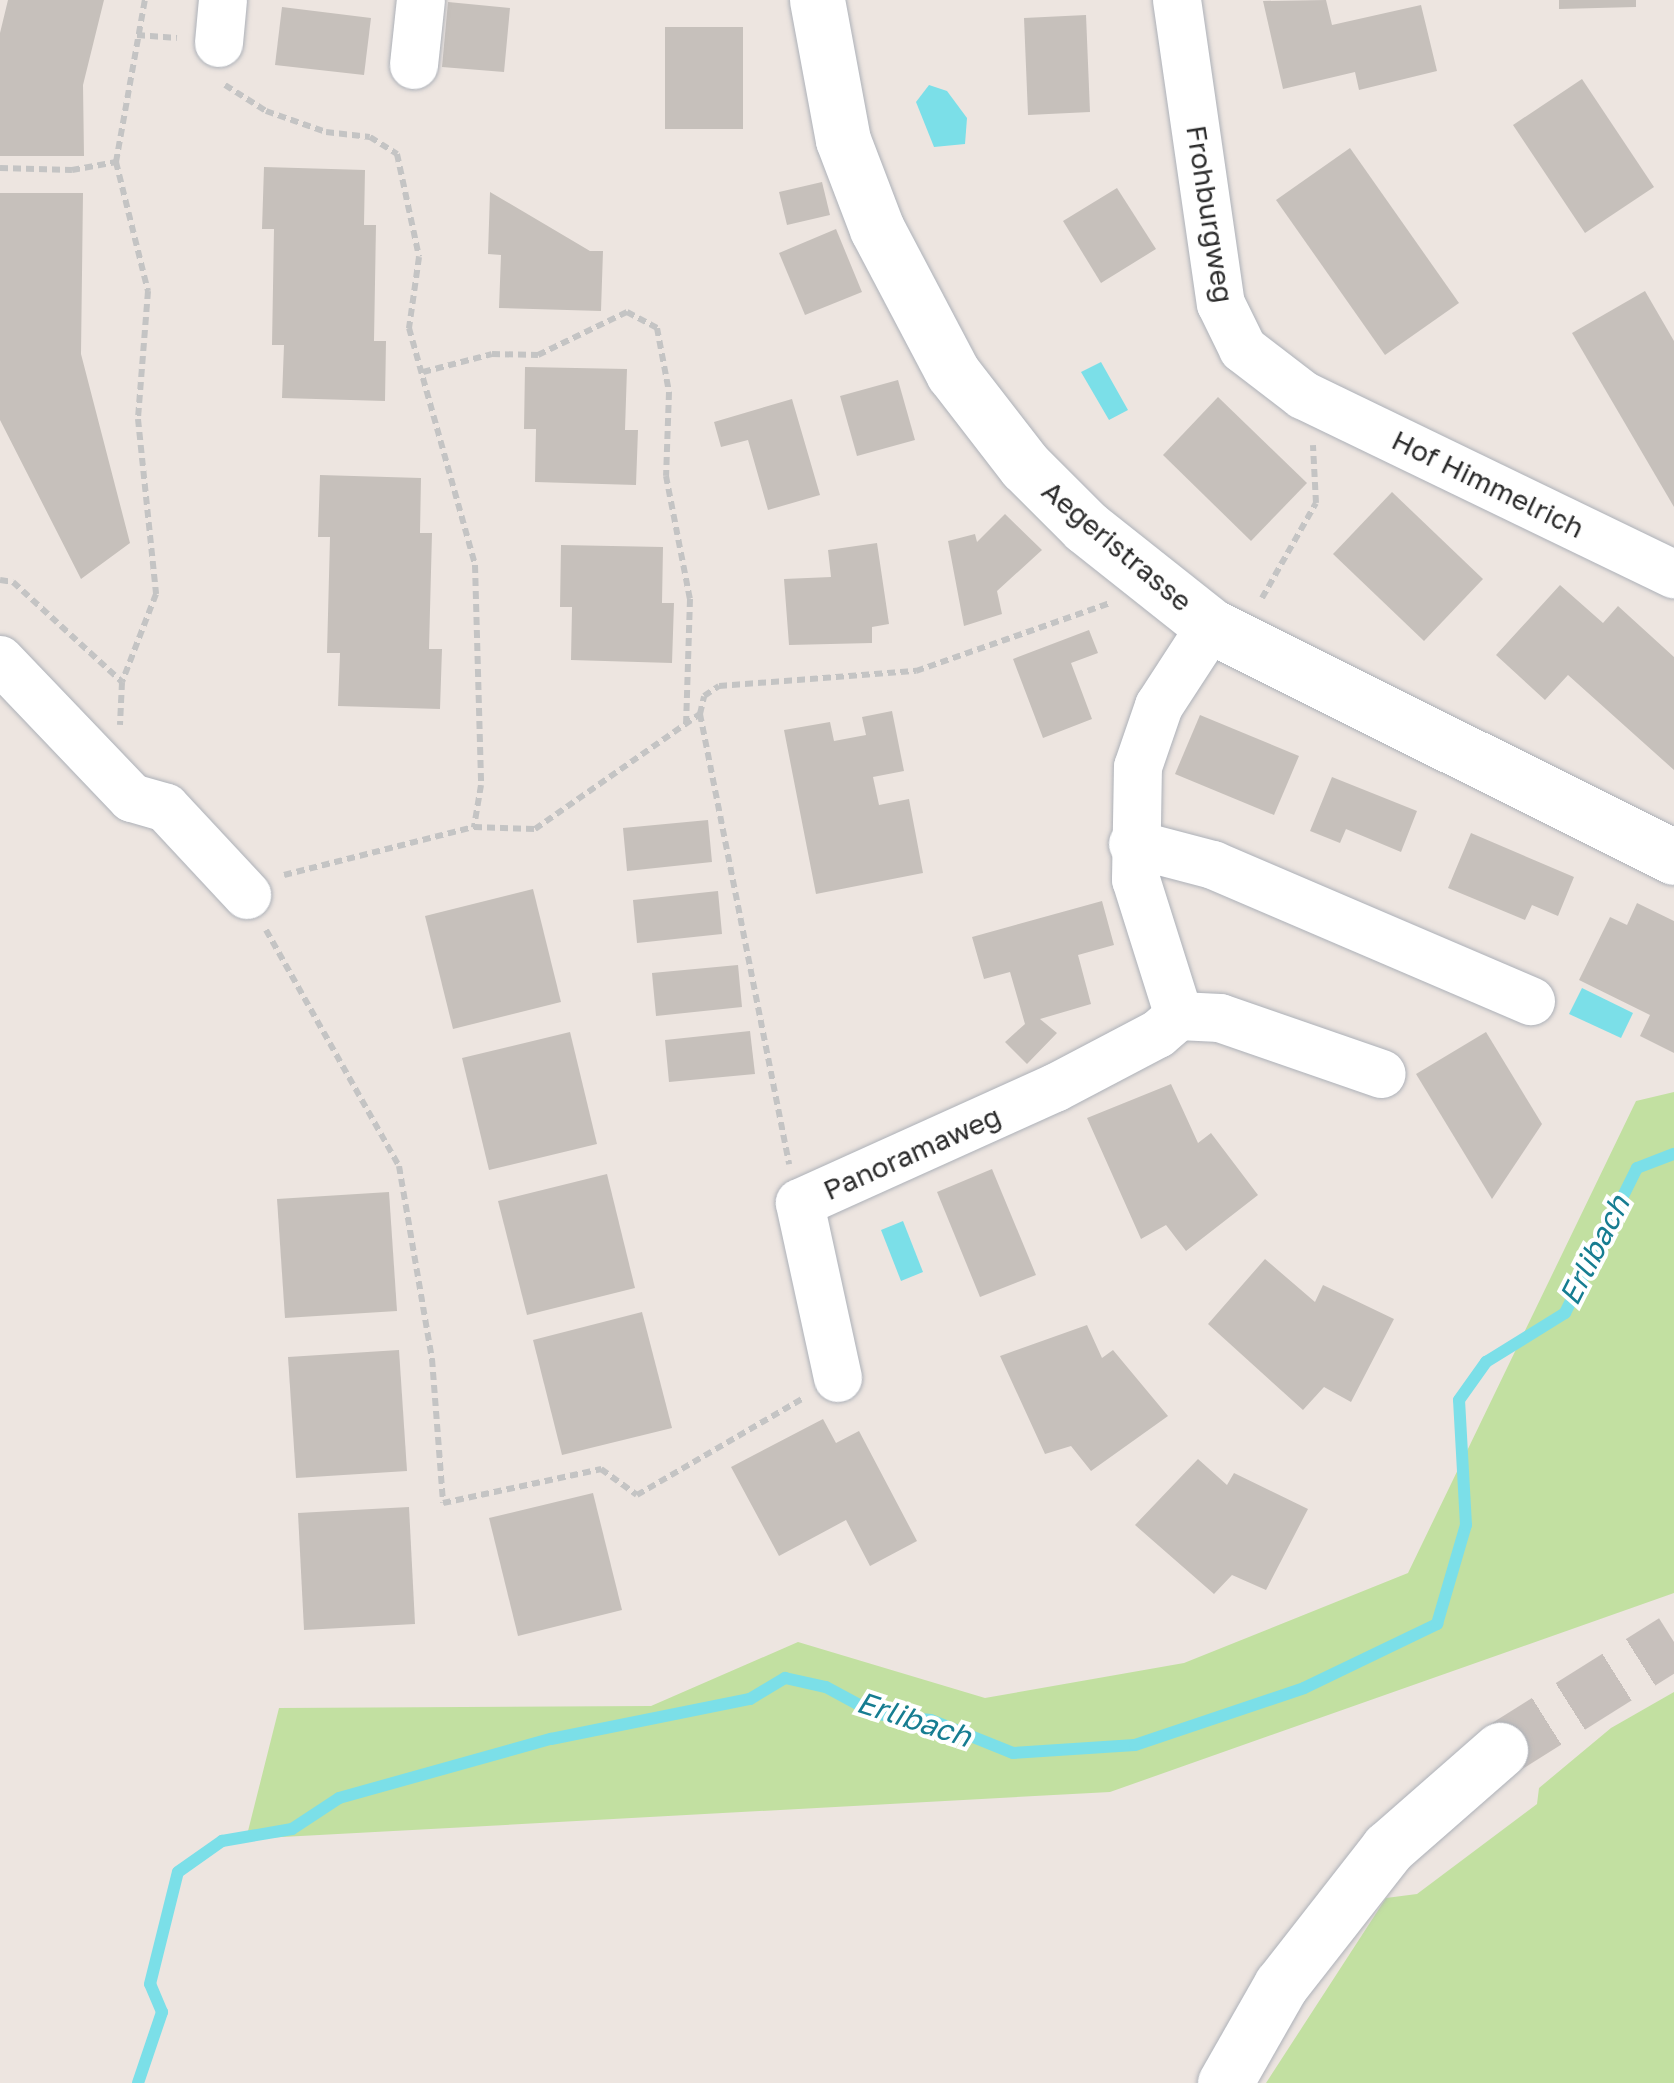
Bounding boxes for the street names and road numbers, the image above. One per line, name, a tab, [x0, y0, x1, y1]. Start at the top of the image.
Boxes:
street label: Frohburgweg	[1179, 123, 1241, 305]
street label: Hof Himmelrich	[1387, 423, 1589, 545]
street label: Aegeristrasse	[1035, 474, 1199, 618]
street label: Panoramaweg	[818, 1099, 1006, 1207]

